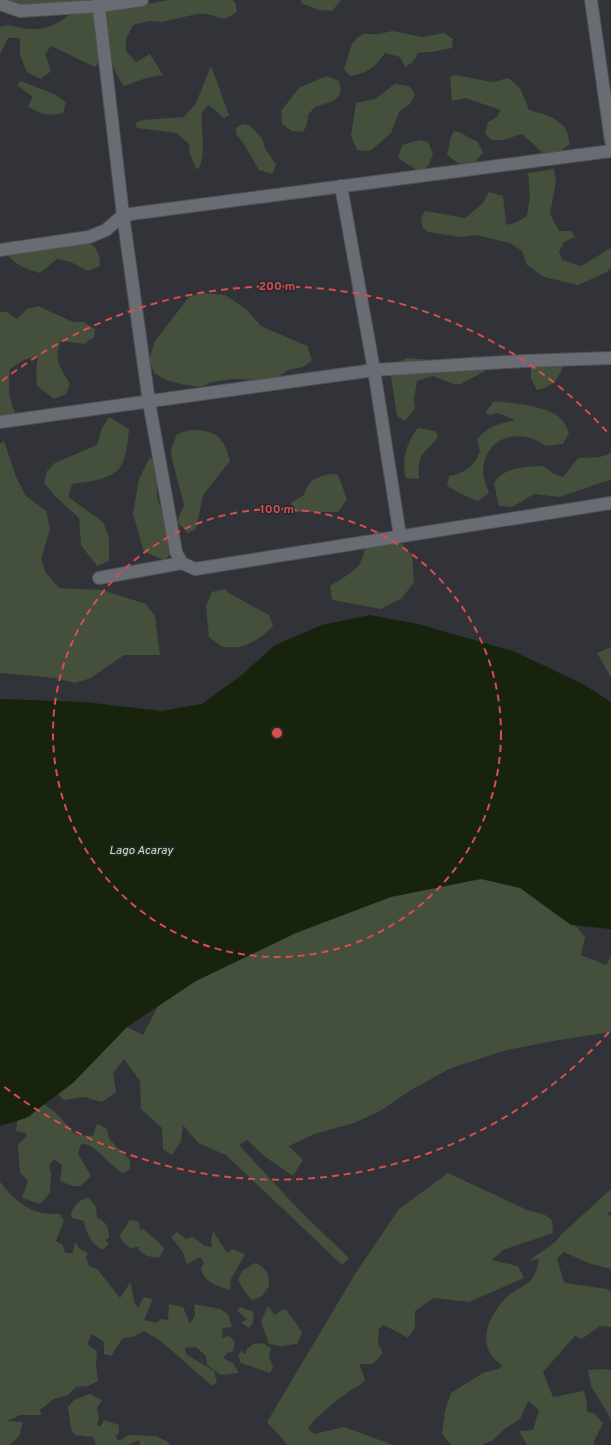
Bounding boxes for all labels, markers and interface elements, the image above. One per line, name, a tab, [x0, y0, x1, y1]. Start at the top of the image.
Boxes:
text: 200 m	[259, 279, 295, 295]
text: 100 m	[260, 502, 294, 518]
centre of rings	[270, 726, 284, 740]
water label: Lago Acaray	[109, 843, 174, 859]

